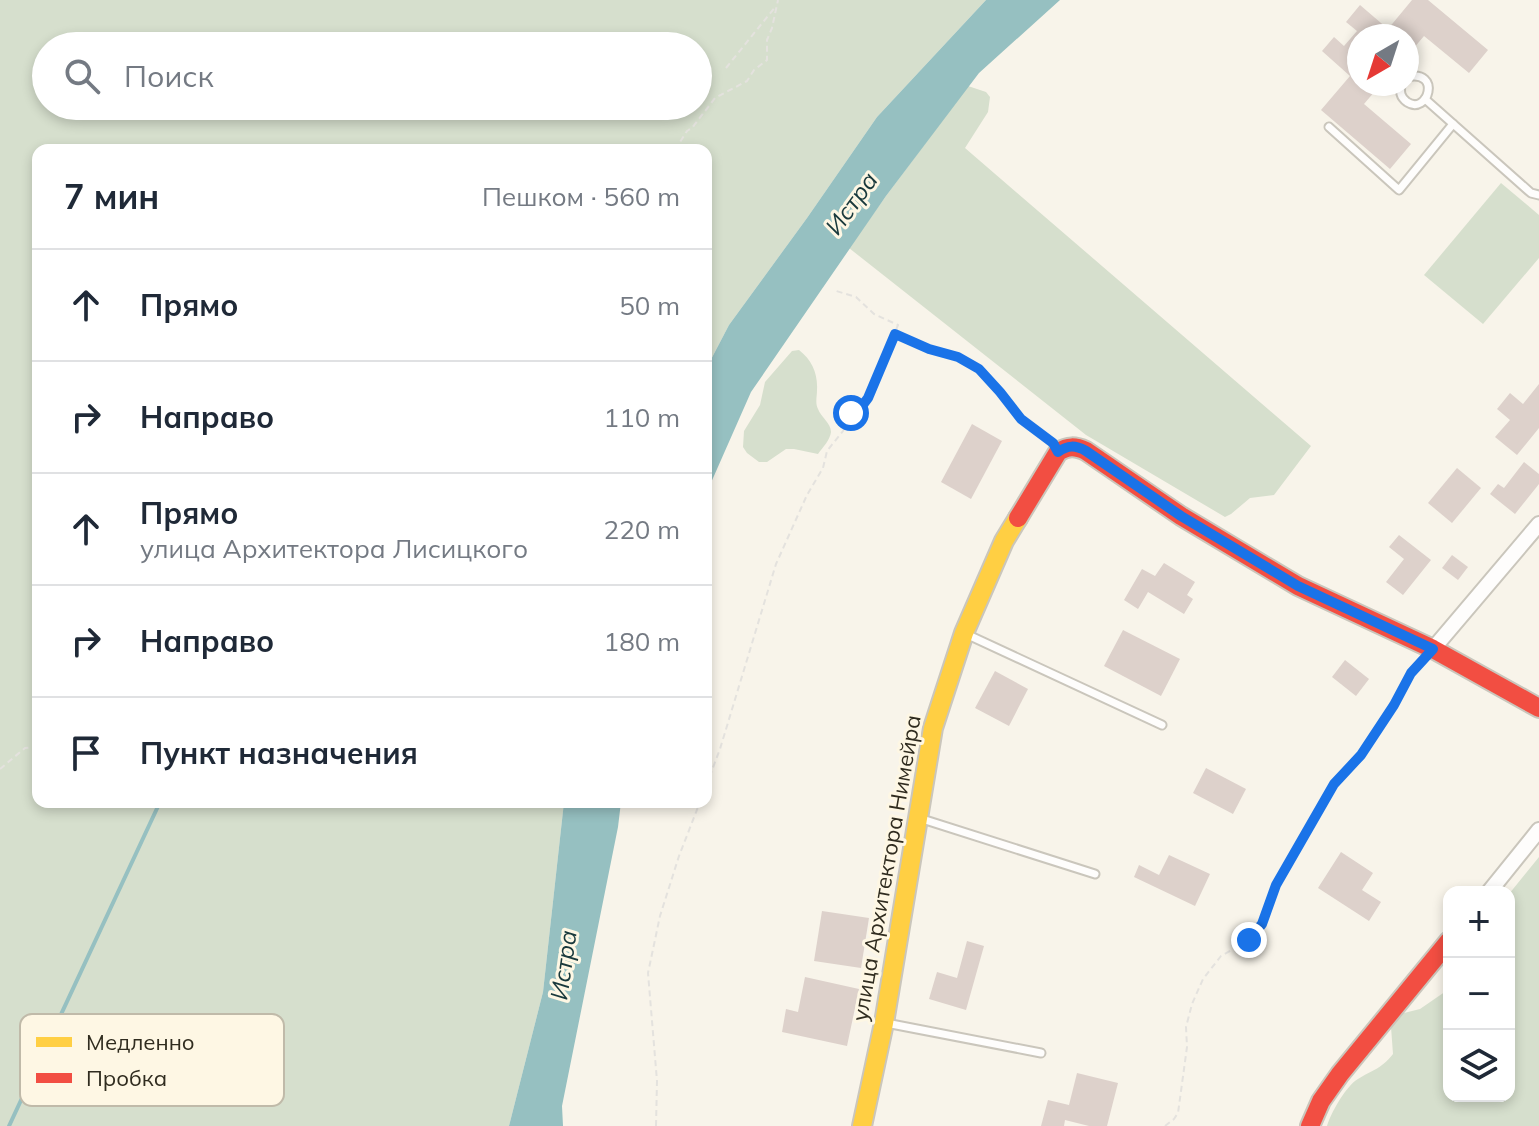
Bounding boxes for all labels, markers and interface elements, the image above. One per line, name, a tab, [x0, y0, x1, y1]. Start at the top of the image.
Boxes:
north arrow	[1347, 24, 1419, 96]
search box	[32, 32, 712, 120]
icon: search	[60, 54, 104, 98]
text: Поиск	[124, 57, 214, 95]
water label: Истра	[818, 166, 884, 240]
text: 7 мин	[64, 175, 159, 218]
text: Пешком · 560 m	[482, 180, 680, 213]
icon: ahead	[64, 283, 108, 327]
text: Прямо	[140, 286, 238, 324]
text: 50 m	[619, 289, 680, 322]
icon: right	[64, 395, 108, 439]
route start	[833, 395, 869, 431]
text: Направо	[140, 398, 274, 436]
text: 110 m	[604, 401, 680, 434]
text: Прямо	[140, 494, 238, 532]
icon: ahead	[64, 507, 108, 551]
text: 220 m	[604, 513, 680, 546]
text: улица Архитектора Лисицкого	[140, 532, 528, 565]
icon: right	[64, 619, 108, 663]
text: Направо	[140, 622, 274, 660]
text: 180 m	[604, 625, 680, 658]
street label: улица Архитектора Нимейра	[845, 713, 927, 1023]
icon: arrive	[64, 731, 108, 775]
text: Пункт назначения	[140, 734, 418, 772]
map controls	[1443, 886, 1515, 1102]
button: +	[1443, 886, 1515, 958]
route end	[1231, 922, 1267, 958]
water label: Истра	[543, 928, 583, 1002]
button: −	[1443, 958, 1515, 1030]
legend	[20, 1014, 284, 1106]
text: Медленно	[86, 1028, 195, 1056]
button: layers	[1443, 1030, 1515, 1102]
text: Пробка	[86, 1064, 167, 1092]

